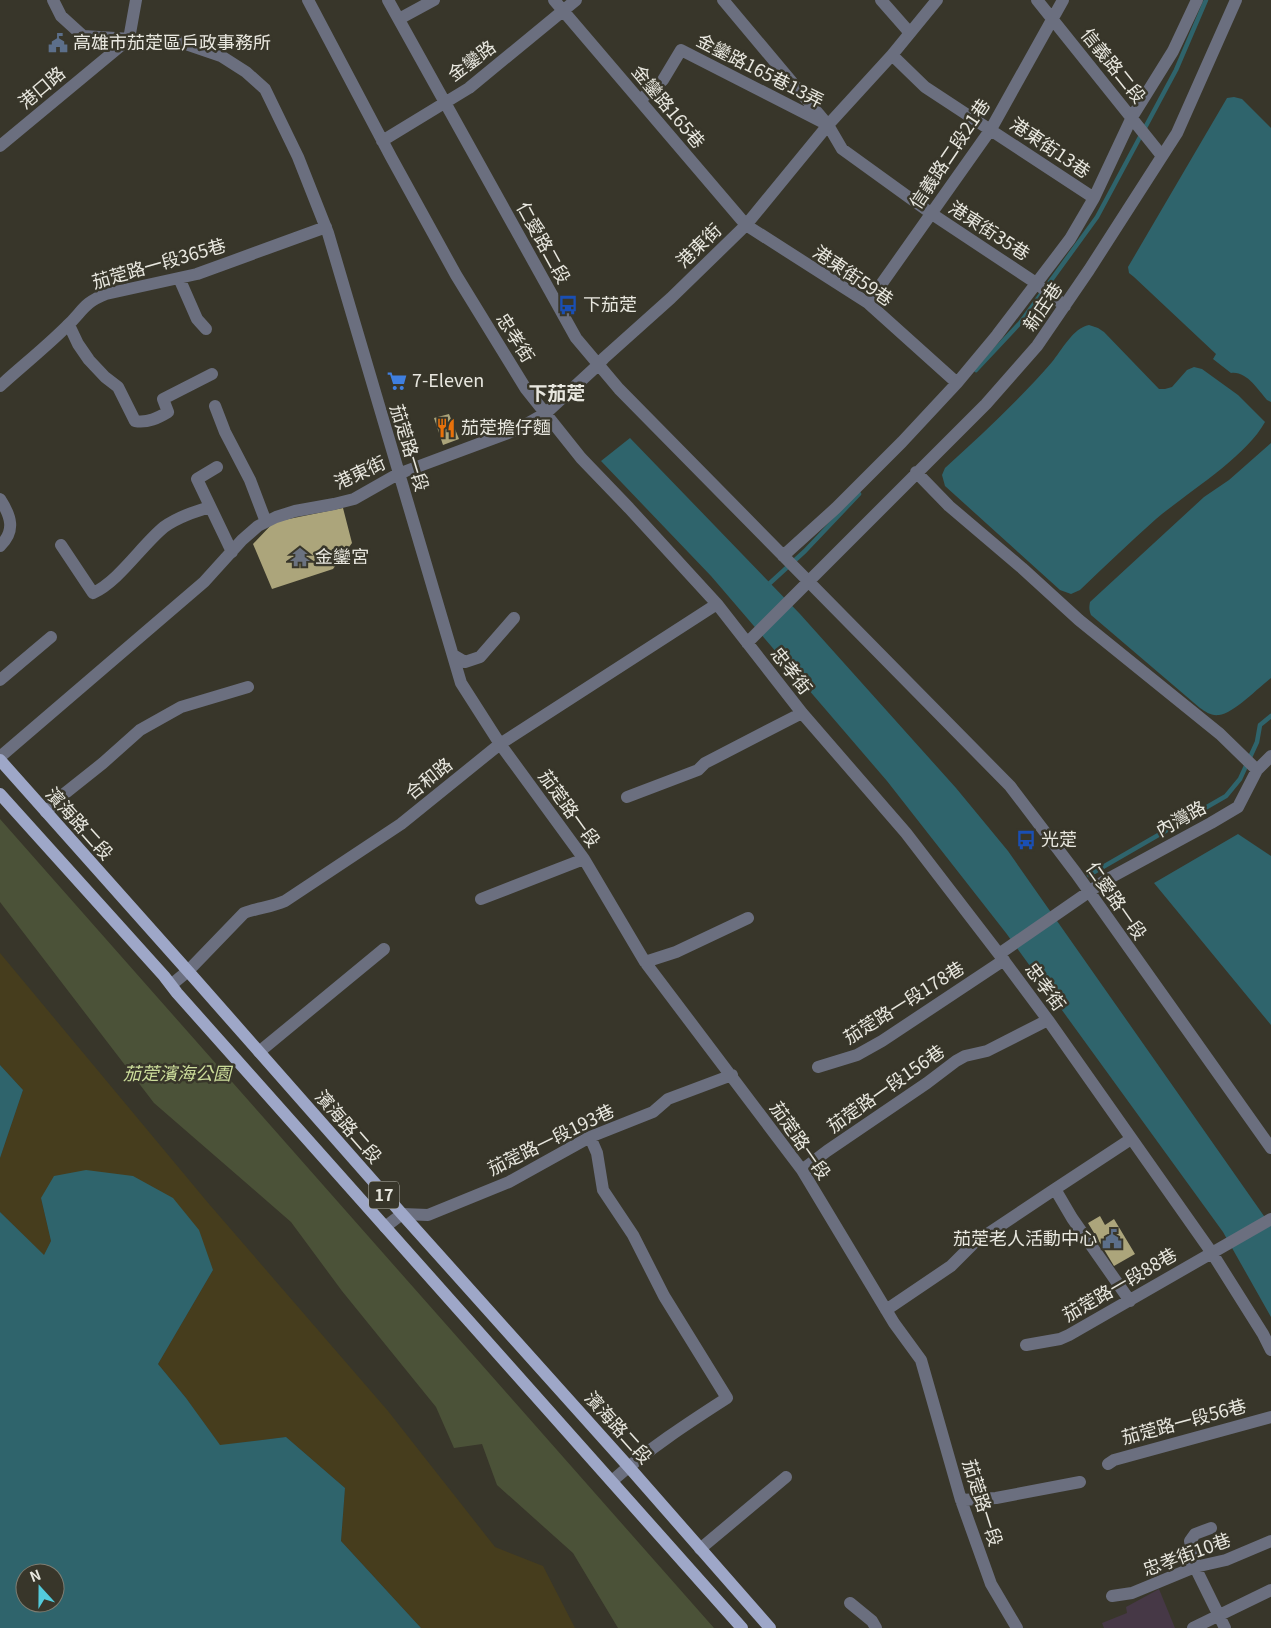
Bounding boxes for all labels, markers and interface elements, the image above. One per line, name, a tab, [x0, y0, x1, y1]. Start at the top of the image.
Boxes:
street label: 信義路二段	[1076, 22, 1153, 108]
street label: 金鑾路165巷13弄	[693, 26, 829, 113]
place label: 高雄市茄萣區戶政事務所	[73, 28, 271, 54]
public building icon: 高雄市茄萣區戶政事務所	[47, 32, 69, 54]
street label: 金鑾路	[441, 33, 500, 86]
street label: 金鑾路165巷	[627, 58, 712, 153]
street label: 港口路	[12, 59, 70, 114]
street label: 信義路二段21巷	[902, 93, 995, 213]
street label: 港東街13巷	[1006, 110, 1097, 183]
street label: 港東街35巷	[944, 193, 1036, 265]
street label: 仁愛路二段	[512, 196, 578, 288]
street label: 港東街	[669, 216, 726, 273]
street label: 茄萣路一段365巷	[89, 231, 228, 294]
street label: 港東街59巷	[809, 238, 900, 311]
street label: 新庄巷	[1015, 276, 1067, 336]
place label: 下茄萣	[583, 290, 637, 316]
bus stop icon: 下茄萣	[557, 294, 579, 316]
street label: 忠孝街	[491, 307, 542, 367]
place label: 7-Eleven	[412, 366, 484, 392]
supermarket icon: 7-Eleven	[386, 370, 408, 392]
district label: 下茄萣	[528, 378, 586, 405]
street label: 茄萣路一段	[385, 401, 437, 494]
place label: 茄萣擔仔麵	[461, 413, 551, 439]
restaurant icon: 茄萣擔仔麵	[435, 417, 457, 439]
street label: 港東街	[329, 448, 389, 494]
place label: 金鑾宮	[315, 542, 369, 568]
temple icon: 金鑾宮	[289, 546, 311, 568]
street label: 忠孝街	[766, 640, 819, 699]
street label: 合和路	[399, 750, 457, 805]
street label: 茄萣路一段	[534, 764, 608, 852]
street label: 濱海路二段	[41, 781, 120, 865]
street label: 內灣路	[1150, 793, 1210, 842]
place label: 光萣	[1041, 825, 1077, 851]
bus stop icon: 光萣	[1015, 829, 1037, 851]
street label: 仁愛路一段	[1081, 856, 1154, 944]
street label: 茄萣路一段178巷	[838, 954, 968, 1049]
street label: 忠孝街	[1020, 956, 1073, 1015]
street label: 茄萣路一段156巷	[821, 1037, 949, 1138]
park label: 茄萣濱海公園	[123, 1059, 234, 1085]
street label: 濱海路二段	[310, 1083, 389, 1168]
street label: 茄萣路一段193巷	[482, 1096, 618, 1180]
street label: 茄萣路一段	[765, 1096, 838, 1184]
road number: 17	[369, 1182, 399, 1208]
place label: 茄萣老人活動中心	[953, 1224, 1097, 1250]
public building icon: 茄萣老人活動中心	[1101, 1228, 1123, 1250]
street label: 茄萣路一段88巷	[1057, 1240, 1181, 1327]
street label: 濱海路二段	[580, 1385, 659, 1469]
street label: 茄萣路一段56巷	[1118, 1391, 1249, 1449]
street label: 茄萣路一段	[958, 1456, 1010, 1549]
street label: 忠孝街10巷	[1139, 1525, 1234, 1581]
north arrow	[15, 1563, 65, 1613]
text: N	[26, 1564, 43, 1586]

